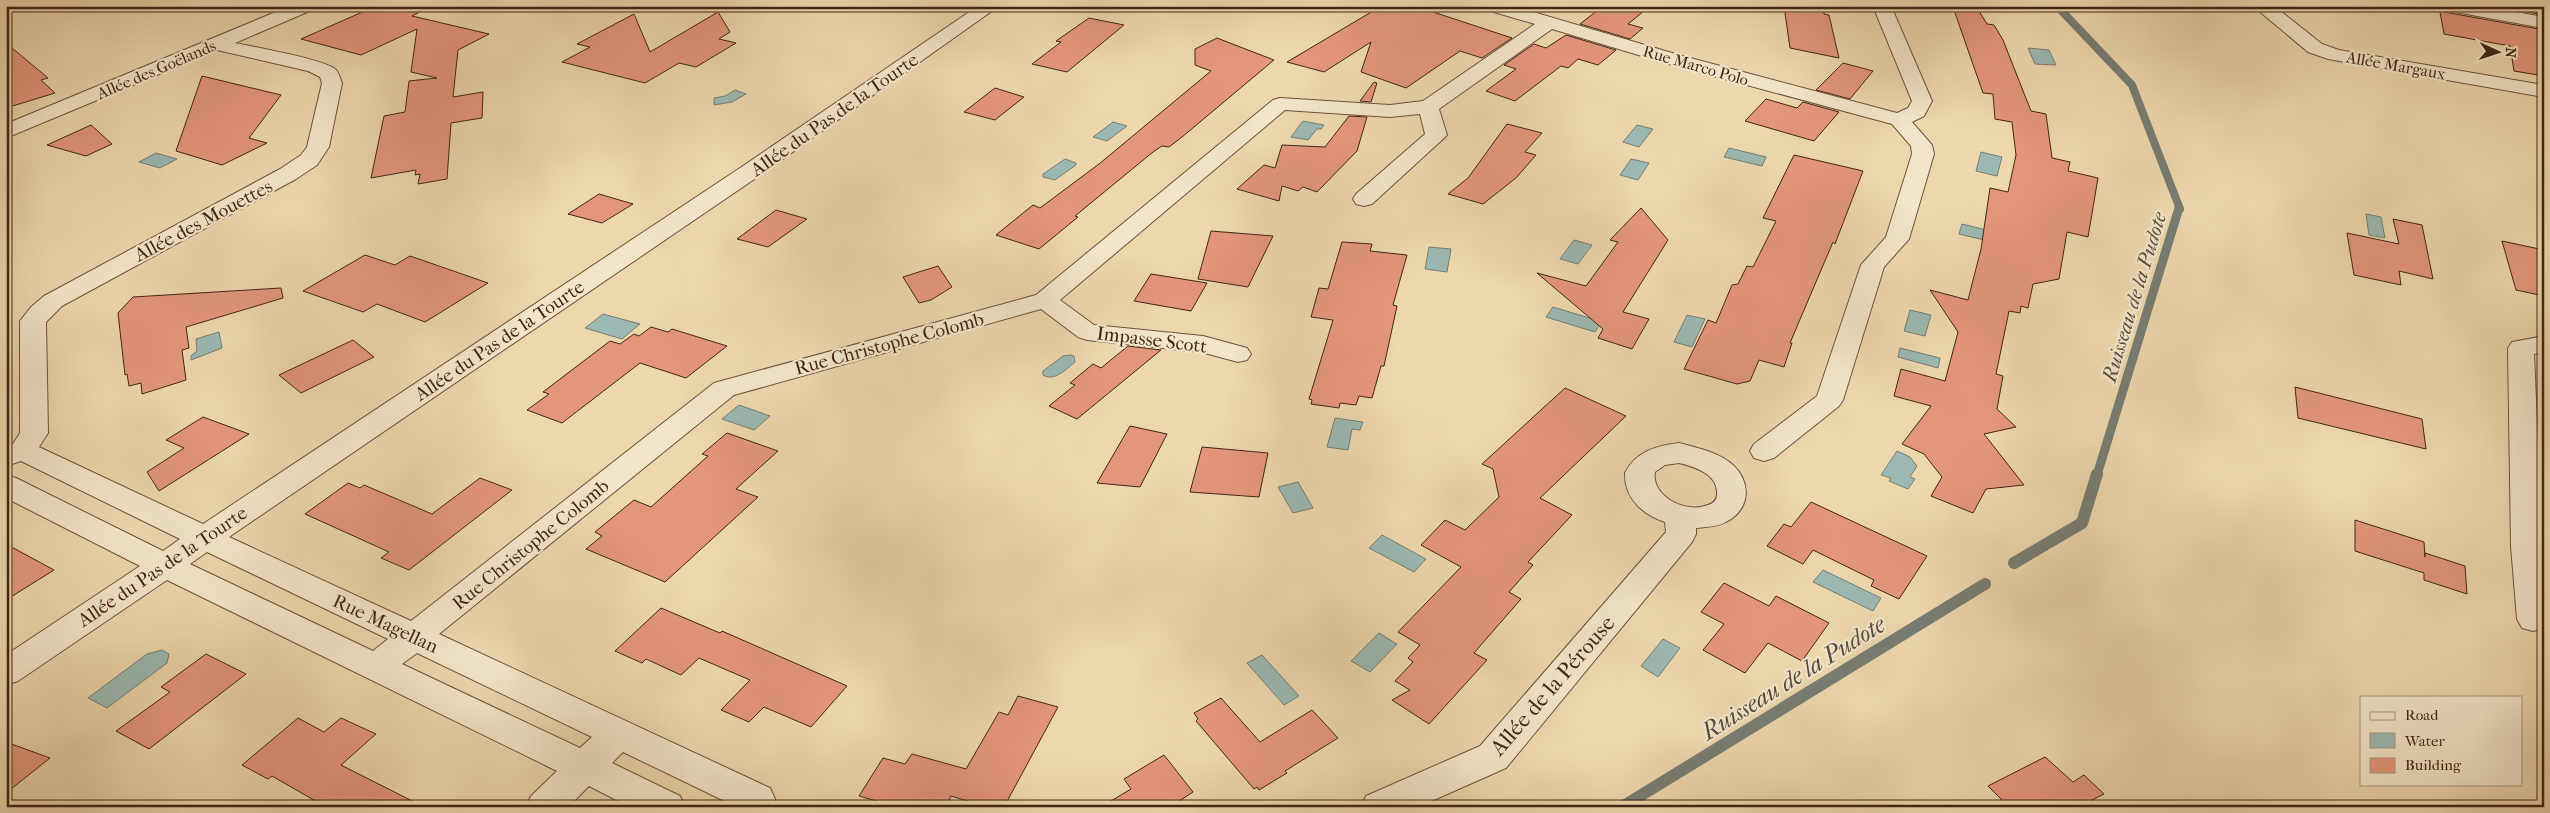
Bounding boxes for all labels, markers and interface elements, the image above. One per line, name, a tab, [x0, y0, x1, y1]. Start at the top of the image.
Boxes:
north arrow	[2472, 28, 2522, 78]
street label: Allée des Goëlands	[93, 36, 219, 103]
street label: Rue Marco Polo	[1641, 41, 1751, 90]
street label: Allée Margaux	[2344, 47, 2448, 84]
text: N	[2502, 47, 2519, 59]
street label: Allée du Pas de la Tourte	[746, 49, 923, 182]
street label: Allée des Mouettes	[130, 175, 276, 267]
water label: Ruisseau de la Pudote	[2097, 209, 2171, 387]
street label: Allée du Pas de la Tourte	[410, 276, 588, 406]
street label: Rue Christophe Colomb	[792, 308, 986, 380]
street label: Impasse Scott	[1095, 322, 1209, 358]
street label: Rue Christophe Colomb	[448, 475, 613, 615]
street label: Allée du Pas de la Tourte	[73, 502, 251, 632]
street label: Rue Magellan	[329, 590, 442, 658]
water label: Ruisseau de la Pudote	[1694, 609, 1891, 747]
street label: Allée de la Pérouse	[1484, 610, 1621, 762]
legend	[2360, 696, 2522, 786]
text: Road	[2405, 706, 2439, 724]
text: Water	[2404, 732, 2445, 750]
text: Building	[2405, 756, 2462, 774]

